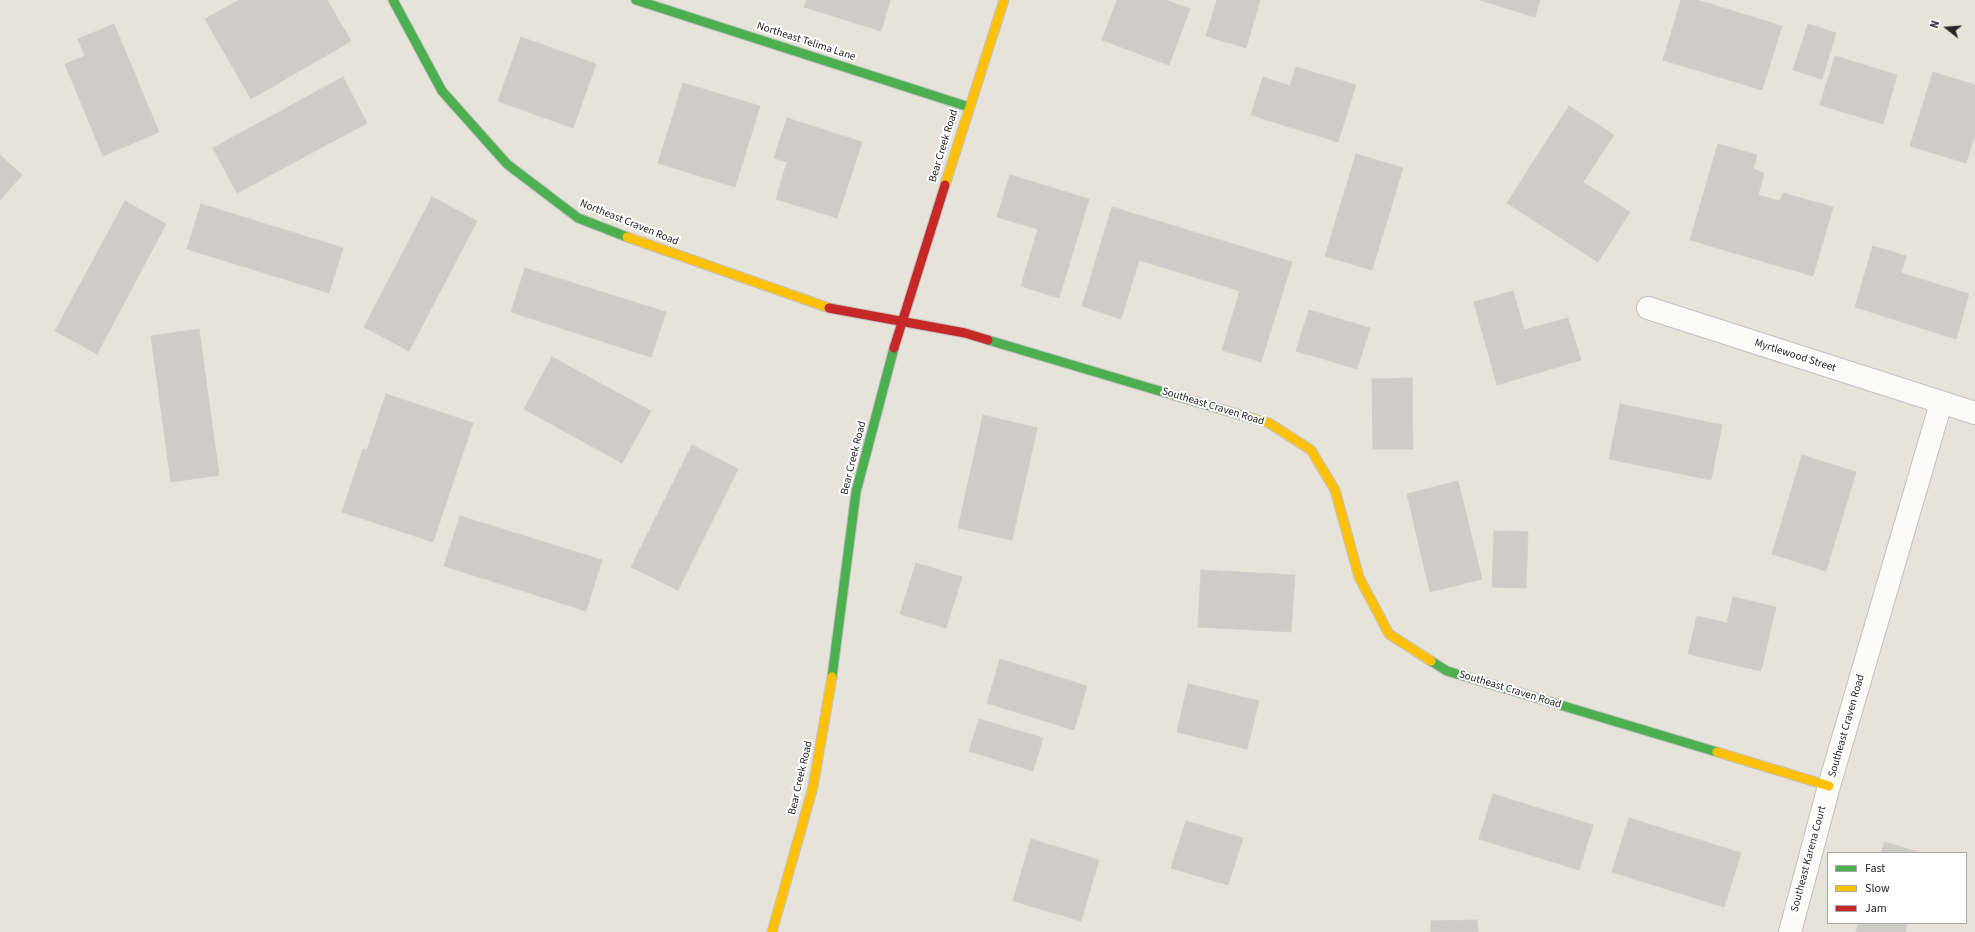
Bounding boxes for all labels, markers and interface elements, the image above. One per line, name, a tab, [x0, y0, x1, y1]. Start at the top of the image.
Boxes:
north arrow	[1927, 8, 1967, 48]
text: N	[1927, 19, 1943, 30]
street label: Northeast Telima Lane	[755, 20, 857, 64]
street label: Bear Creek Road	[927, 108, 961, 184]
street label: Northeast Craven Road	[578, 197, 680, 249]
street label: Myrtlewood Street	[1753, 337, 1837, 375]
street label: Southeast Craven Road	[1160, 385, 1266, 429]
street label: Bear Creek Road	[838, 420, 870, 496]
street label: Southeast Craven Road	[1457, 668, 1563, 712]
street label: Southeast Craven Road	[1826, 673, 1868, 779]
street label: Bear Creek Road	[786, 740, 816, 816]
street label: Southeast Karena Court	[1788, 805, 1830, 913]
legend	[1827, 852, 1967, 924]
text: Fast	[1865, 860, 1885, 877]
text: Slow	[1865, 880, 1890, 897]
text: Jam	[1865, 900, 1887, 917]

